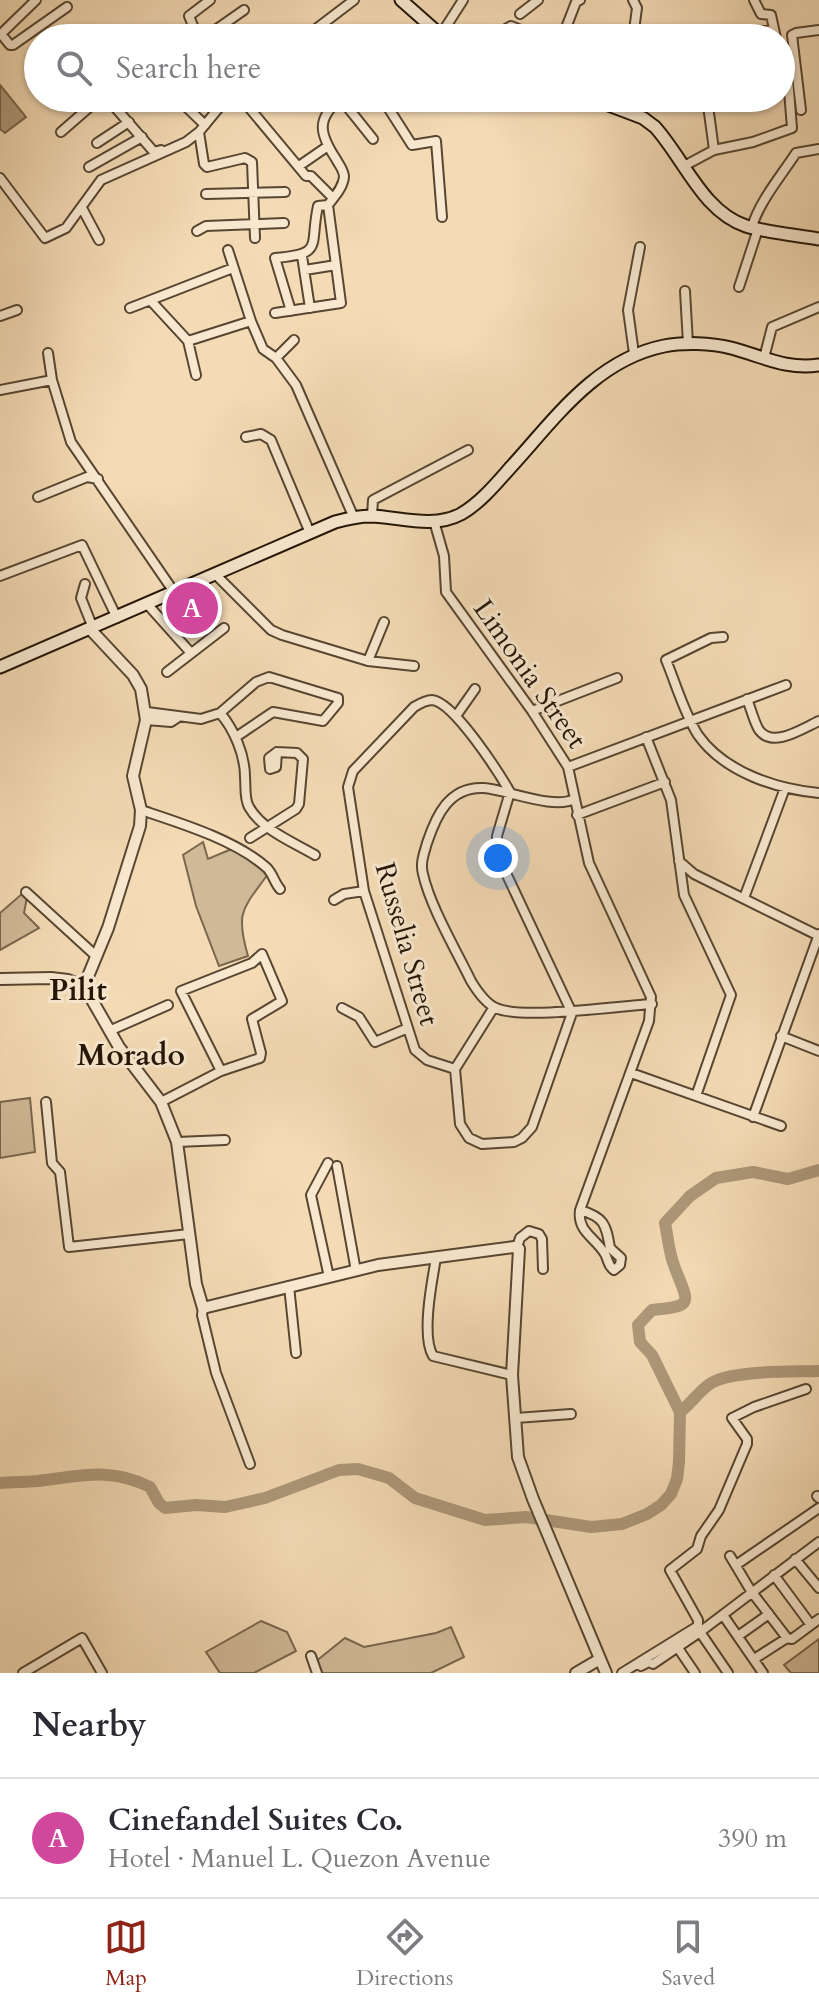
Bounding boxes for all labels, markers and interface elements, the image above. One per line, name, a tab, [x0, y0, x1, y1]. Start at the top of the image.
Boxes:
search box	[24, 24, 795, 112]
icon: search	[52, 46, 96, 90]
text: Search here	[116, 48, 261, 89]
pin: A	[166, 578, 218, 638]
street label: Limonia Street	[464, 592, 596, 756]
your location	[478, 838, 518, 878]
street label: Russelia Street	[366, 858, 448, 1030]
district label: Pilit	[49, 970, 107, 1011]
district label: Morado	[77, 1035, 185, 1076]
text: Nearby	[32, 1702, 147, 1748]
text: Cinefandel Suites Co.	[108, 1800, 403, 1841]
text: A	[48, 1821, 68, 1856]
text: 390 m	[718, 1821, 787, 1856]
text: Hotel · Manuel L. Quezon Avenue	[108, 1841, 491, 1876]
tab: Map	[104, 1915, 148, 1993]
tab: Directions	[356, 1915, 453, 1993]
tab: Saved	[662, 1915, 715, 1993]

